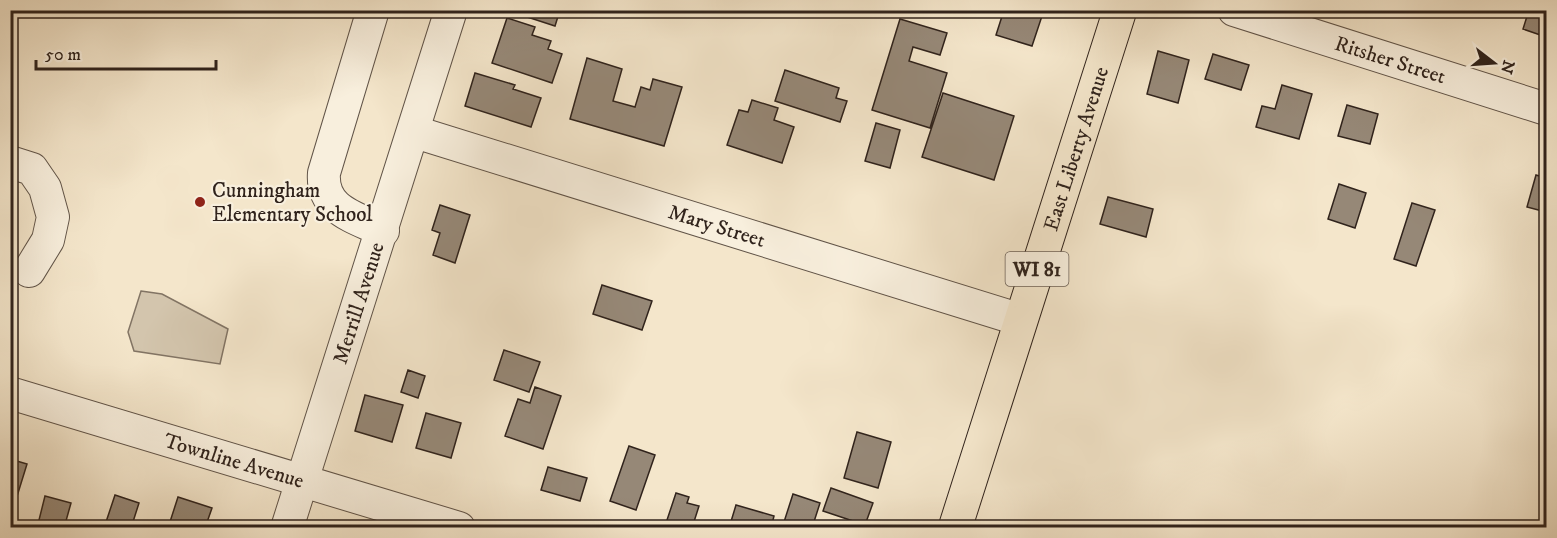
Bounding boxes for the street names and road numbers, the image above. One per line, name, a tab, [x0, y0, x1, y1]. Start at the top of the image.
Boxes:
street label: Ritsher Street	[1331, 31, 1449, 90]
street label: East Liberty Avenue	[1038, 63, 1115, 234]
street label: Mary Street	[665, 199, 768, 254]
street label: Merrill Avenue	[328, 239, 391, 367]
road number: WI 81	[1006, 252, 1068, 286]
street label: Townline Avenue	[161, 428, 307, 495]

